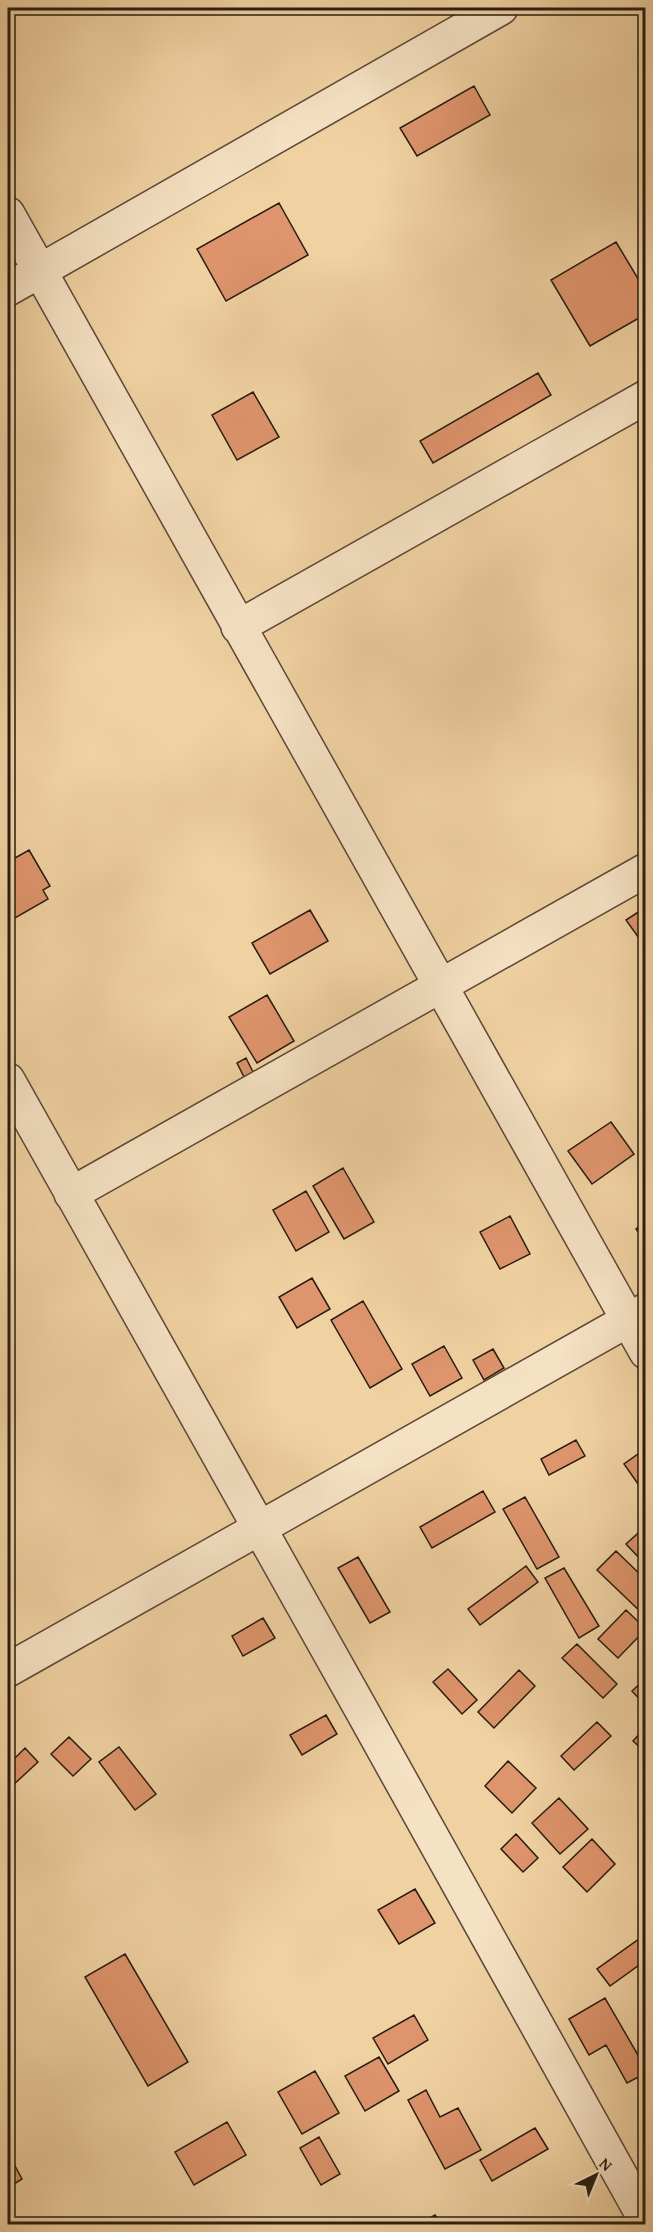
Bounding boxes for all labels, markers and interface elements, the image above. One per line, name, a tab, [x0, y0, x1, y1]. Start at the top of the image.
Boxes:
north arrow	[566, 2145, 626, 2205]
text: N	[594, 2152, 619, 2177]

